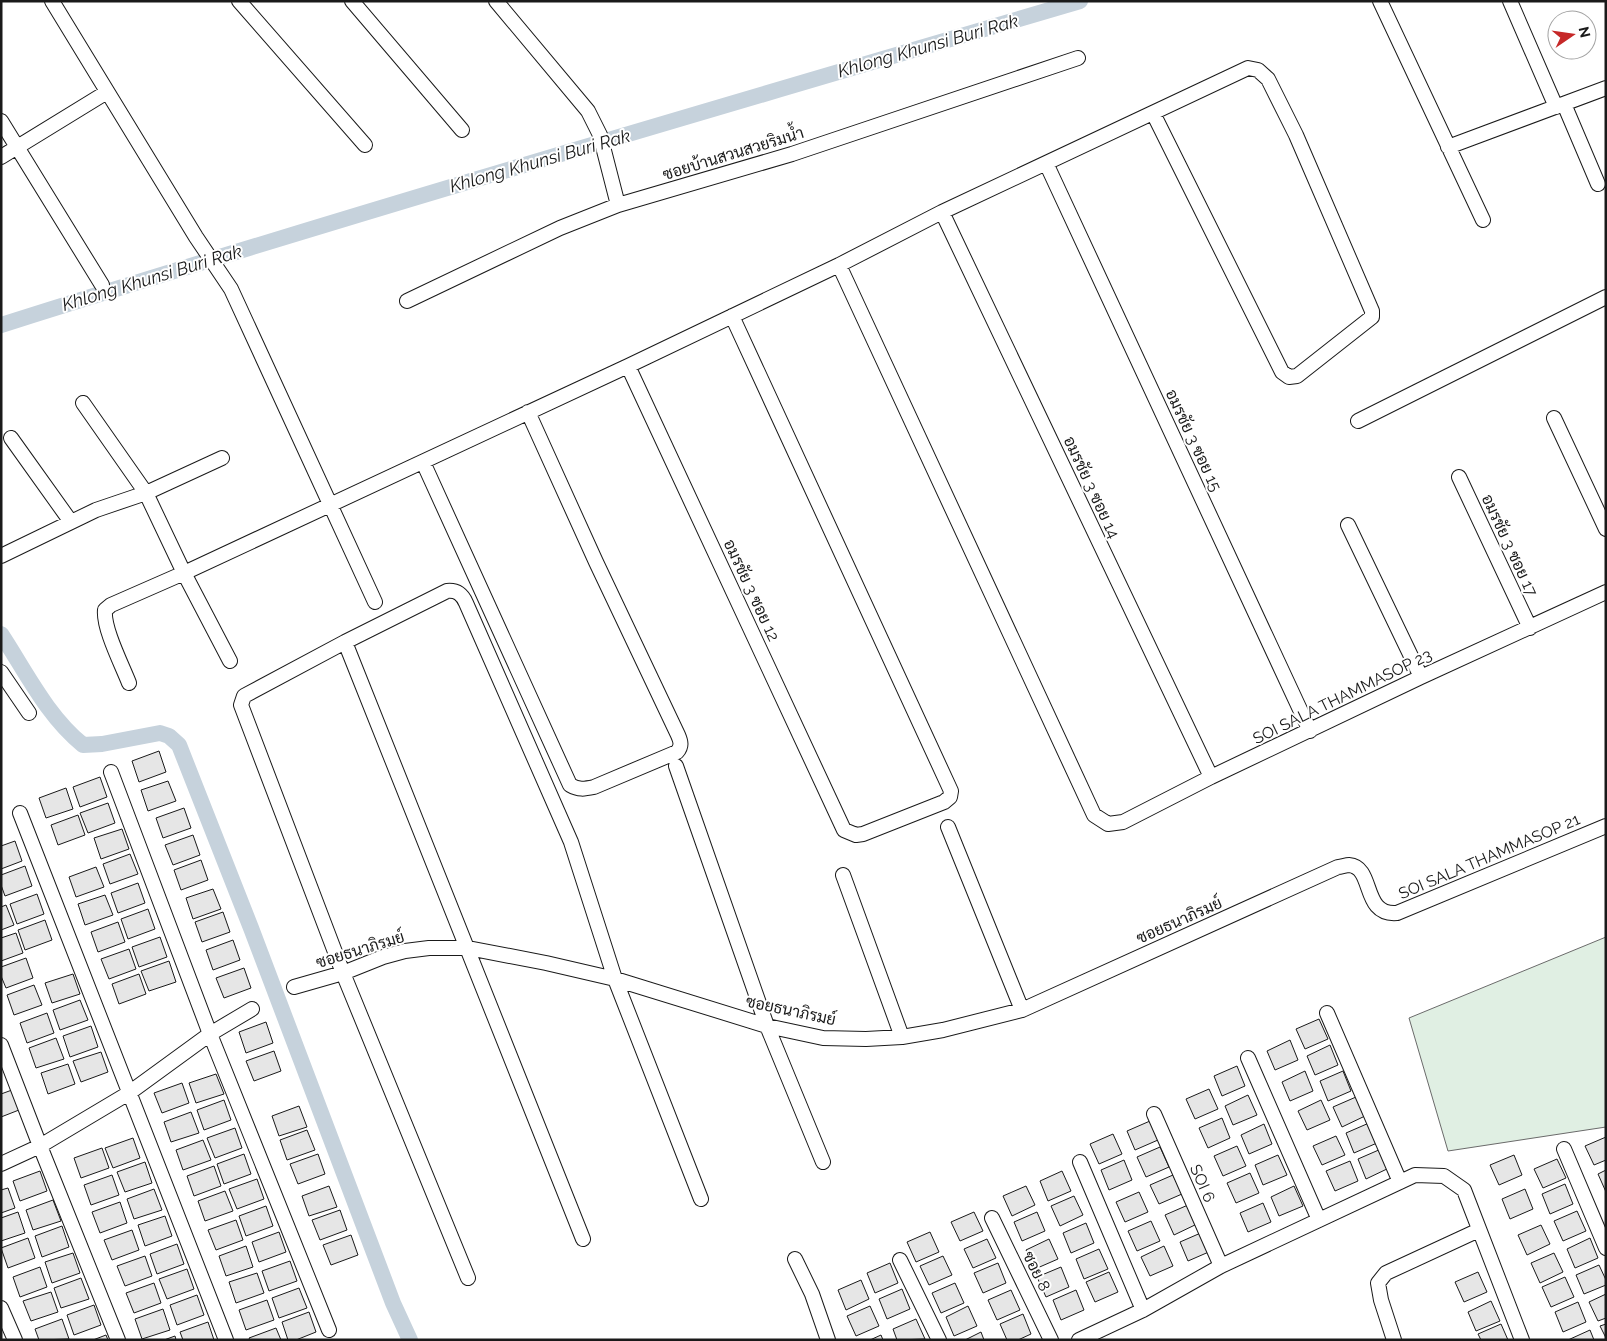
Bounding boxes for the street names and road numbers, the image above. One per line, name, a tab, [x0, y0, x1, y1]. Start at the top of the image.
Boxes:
street label: ซอยบ้านสวนสวยริมน้ำ	[659, 118, 806, 184]
street label: อมรชัย 3 ซอย 15	[1162, 386, 1227, 495]
street label: อมรชัย 3 ซอย 14	[1060, 433, 1125, 542]
street label: อมรชัย 3 ซอย 17	[1478, 491, 1543, 600]
street label: อมรชัย 3 ซอย 12	[720, 536, 784, 644]
street label: SOI SALA THAMMASOP 23	[1250, 645, 1435, 748]
street label: SOI SALA THAMMASOP 21	[1396, 810, 1583, 903]
street label: ซอยธนาภิรมย์	[1132, 890, 1225, 948]
street label: ซอยธนาภิรมย์	[313, 924, 407, 972]
street label: ซอยธนาภิรมย์	[744, 989, 838, 1029]
street label: SOI 6	[1186, 1161, 1219, 1205]
street label: ซอย 8	[1019, 1248, 1054, 1294]

